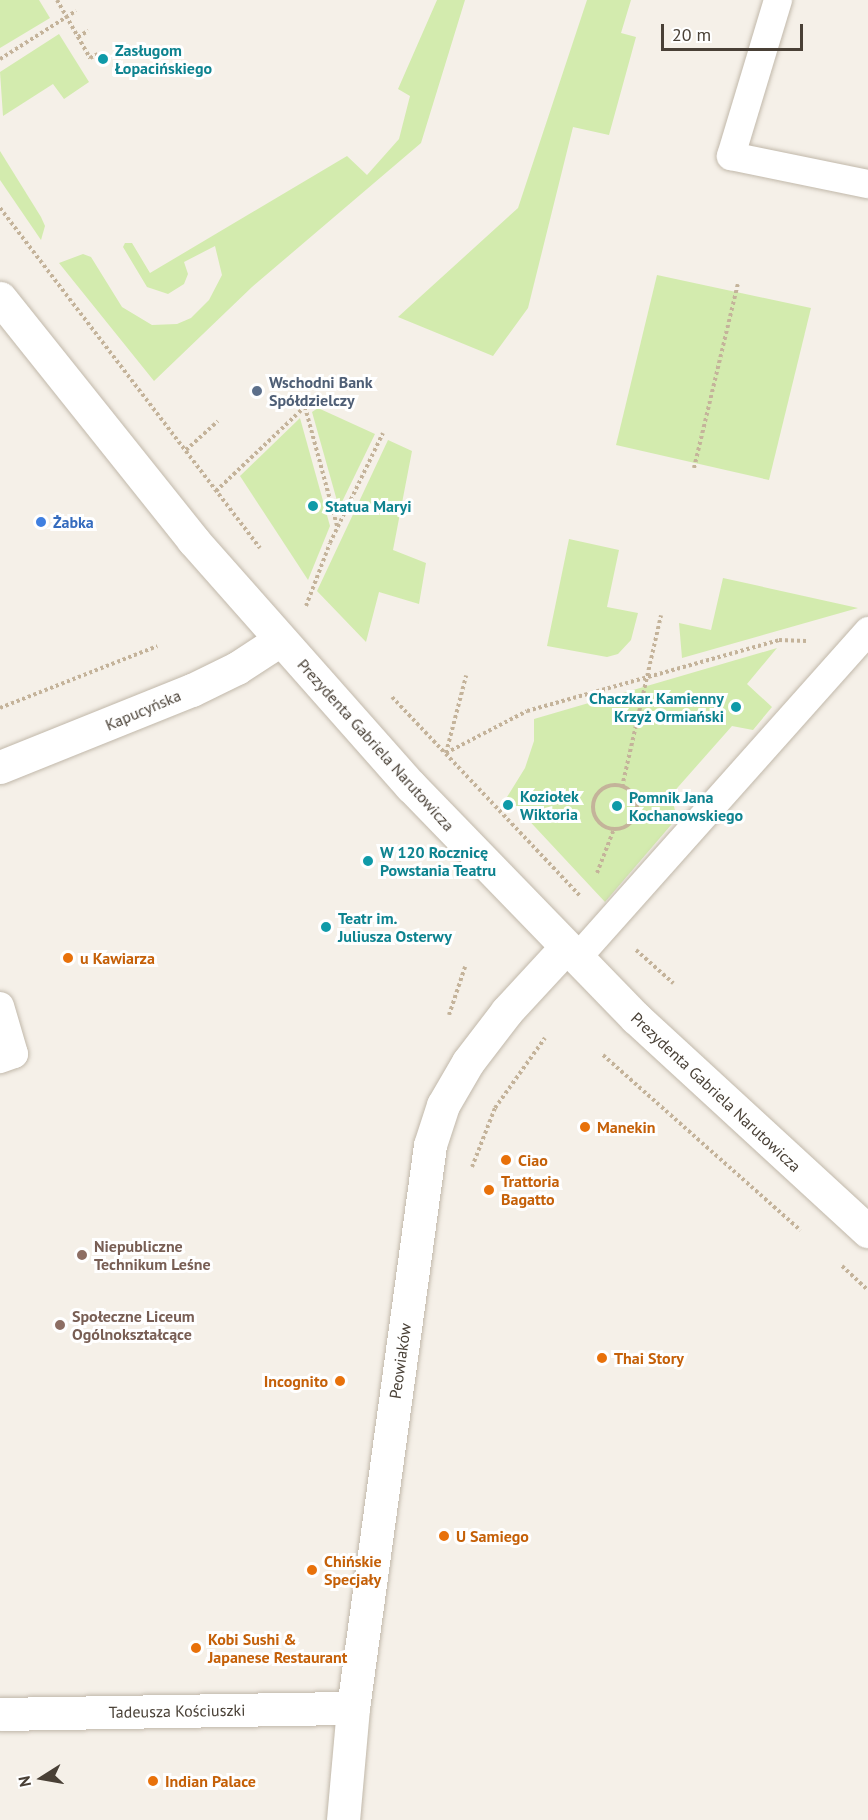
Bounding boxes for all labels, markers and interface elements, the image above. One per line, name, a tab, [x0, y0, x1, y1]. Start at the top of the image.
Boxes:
scale bar	[664, 12, 806, 50]
text: 20 m	[672, 23, 711, 46]
place label: Zasługom Łopacińskiego	[115, 40, 212, 78]
marker: Zasługom Łopacińskiego	[96, 52, 110, 66]
place label: Wschodni Bank Spółdzielczy	[269, 372, 373, 410]
marker: Wschodni Bank Spółdzielczy	[250, 384, 264, 398]
place label: Statua Maryi	[325, 496, 411, 516]
marker: Statua Maryi	[306, 499, 320, 513]
place label: Żabka	[53, 512, 94, 532]
marker: Żabka	[34, 515, 48, 529]
street label: Prezydenta Gabriela Narutowicza	[294, 655, 458, 835]
street label: Kapucyńska	[102, 686, 184, 734]
place label: Chaczkar. Kamienny Krzyż Ormiański	[588, 688, 724, 726]
marker: Chaczkar. Kamienny Krzyż Ormiański	[729, 700, 743, 714]
place label: Koziołek Wiktoria	[520, 786, 579, 824]
place label: Pomnik Jana Kochanowskiego	[629, 787, 743, 825]
marker: Koziołek Wiktoria	[501, 798, 515, 812]
marker: Pomnik Jana Kochanowskiego	[610, 799, 624, 813]
place label: W 120 Rocznicę Powstania Teatru	[380, 842, 497, 880]
marker: W 120 Rocznicę Powstania Teatru	[361, 854, 375, 868]
place label: Teatr im. Juliusza Osterwy	[338, 908, 452, 946]
marker: Teatr im. Juliusza Osterwy	[319, 920, 333, 934]
place label: u Kawiarza	[80, 948, 155, 968]
marker: u Kawiarza	[61, 951, 75, 965]
street label: Prezydenta Gabriela Narutowicza	[627, 1008, 805, 1176]
place label: Manekin	[597, 1117, 655, 1137]
marker: Manekin	[578, 1120, 592, 1134]
place label: Ciao	[518, 1150, 548, 1170]
marker: Ciao	[499, 1153, 513, 1167]
place label: Trattoria Bagatto	[501, 1171, 559, 1209]
marker: Trattoria Bagatto	[482, 1183, 496, 1197]
place label: Niepubliczne Technikum Leśne	[94, 1236, 211, 1274]
marker: Niepubliczne Technikum Leśne	[75, 1248, 89, 1262]
place label: Społeczne Liceum Ogólnokształcące	[72, 1306, 195, 1344]
marker: Społeczne Liceum Ogólnokształcące	[53, 1318, 67, 1332]
street label: Peowiaków	[385, 1322, 415, 1400]
place label: Thai Story	[614, 1348, 684, 1368]
marker: Thai Story	[595, 1351, 609, 1365]
place label: Incognito	[264, 1371, 328, 1391]
marker: Incognito	[333, 1374, 347, 1388]
place label: U Samiego	[456, 1526, 529, 1546]
marker: U Samiego	[437, 1529, 451, 1543]
place label: Chińskie Specjały	[324, 1551, 382, 1589]
marker: Chińskie Specjały	[305, 1563, 319, 1577]
place label: Kobi Sushi & Japanese Restaurant	[208, 1629, 347, 1667]
marker: Kobi Sushi & Japanese Restaurant	[189, 1641, 203, 1655]
street label: Tadeusza Kościuszki	[108, 1700, 246, 1722]
north arrow	[12, 1748, 72, 1808]
place label: Indian Palace	[165, 1771, 256, 1791]
text: N	[14, 1774, 35, 1789]
marker: Indian Palace	[146, 1774, 160, 1788]

